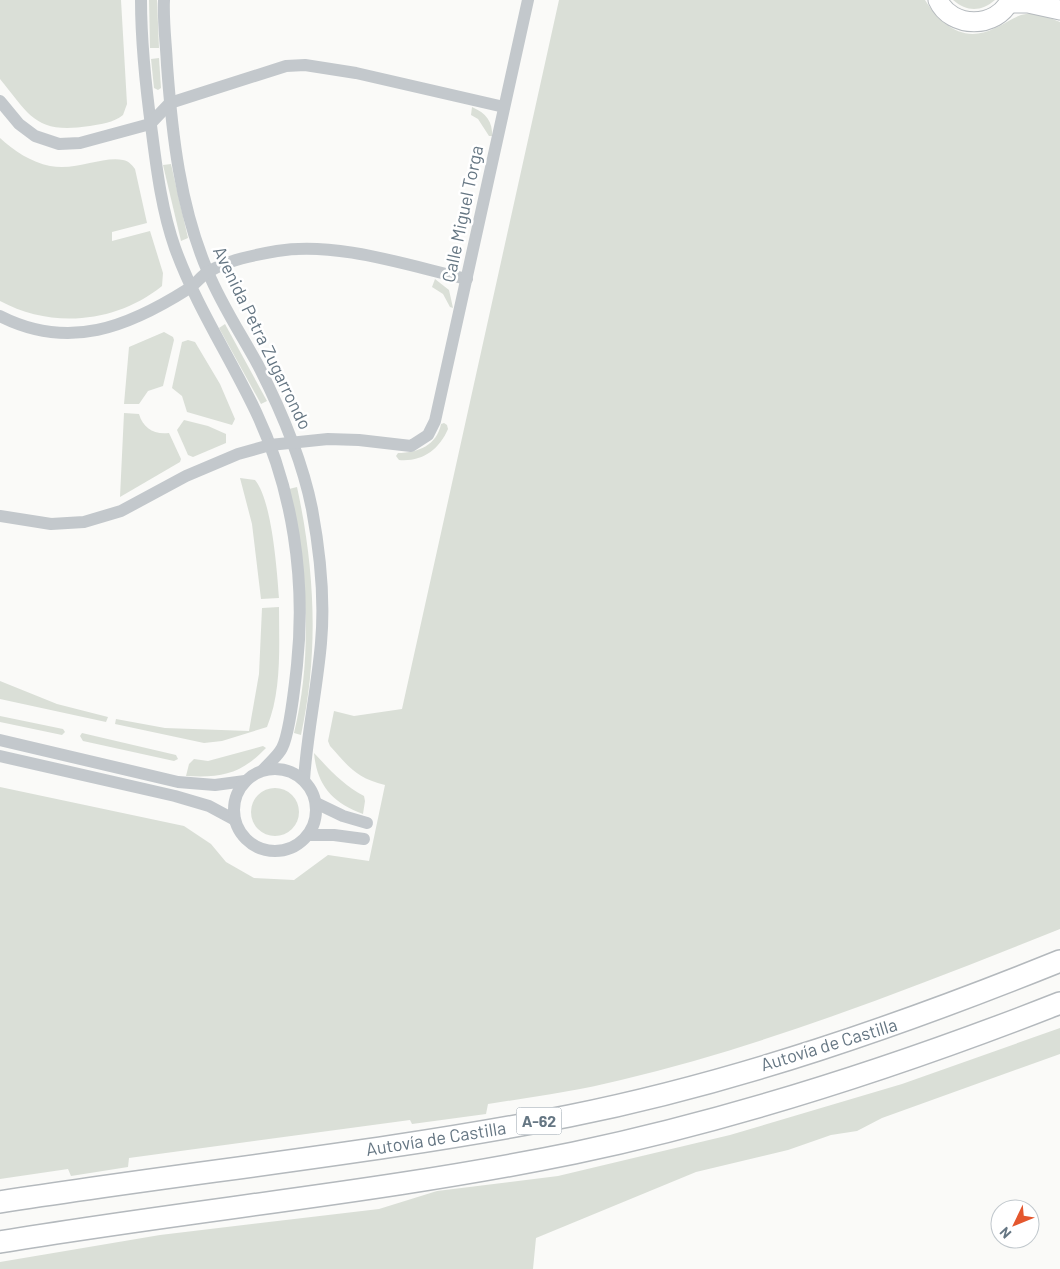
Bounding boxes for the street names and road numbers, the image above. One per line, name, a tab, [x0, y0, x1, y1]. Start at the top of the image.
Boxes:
street label: Calle Miguel Torga	[437, 143, 487, 284]
street label: Avenida Petra Zugarrondo	[209, 242, 317, 433]
street label: Autovía de Castilla	[758, 1013, 900, 1075]
road number: A-62	[516, 1108, 562, 1134]
street label: Autovía de Castilla	[364, 1116, 508, 1160]

